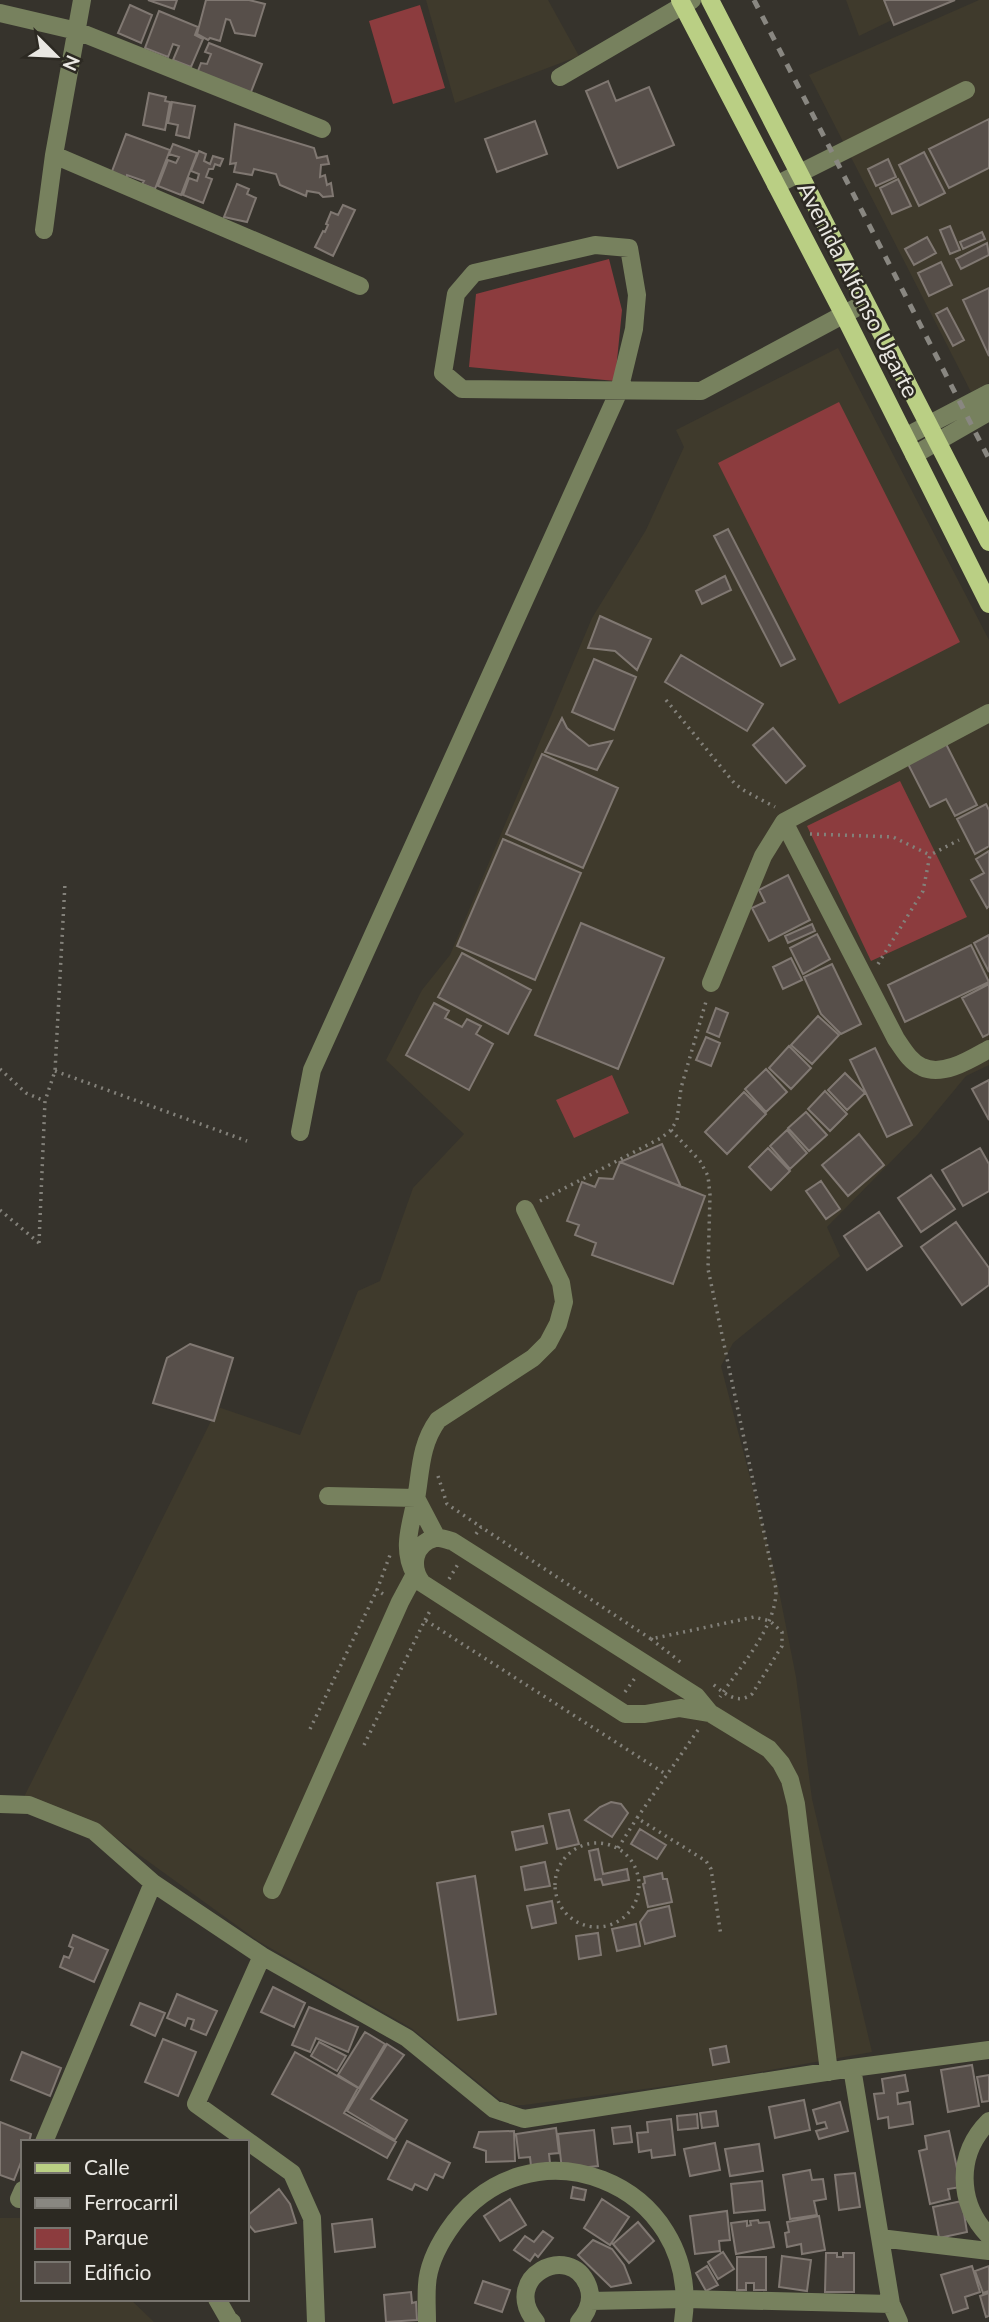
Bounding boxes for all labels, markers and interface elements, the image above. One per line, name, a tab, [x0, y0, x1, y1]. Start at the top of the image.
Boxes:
north arrow	[21, 21, 91, 91]
text: N	[59, 52, 85, 74]
street label: Avenida Alfonso Ugarte	[792, 177, 925, 402]
legend	[21, 2140, 248, 2301]
text: Calle	[84, 2154, 129, 2179]
text: Ferrocarril	[84, 2189, 179, 2214]
text: Parque	[84, 2224, 149, 2249]
text: Edificio	[84, 2259, 152, 2284]

